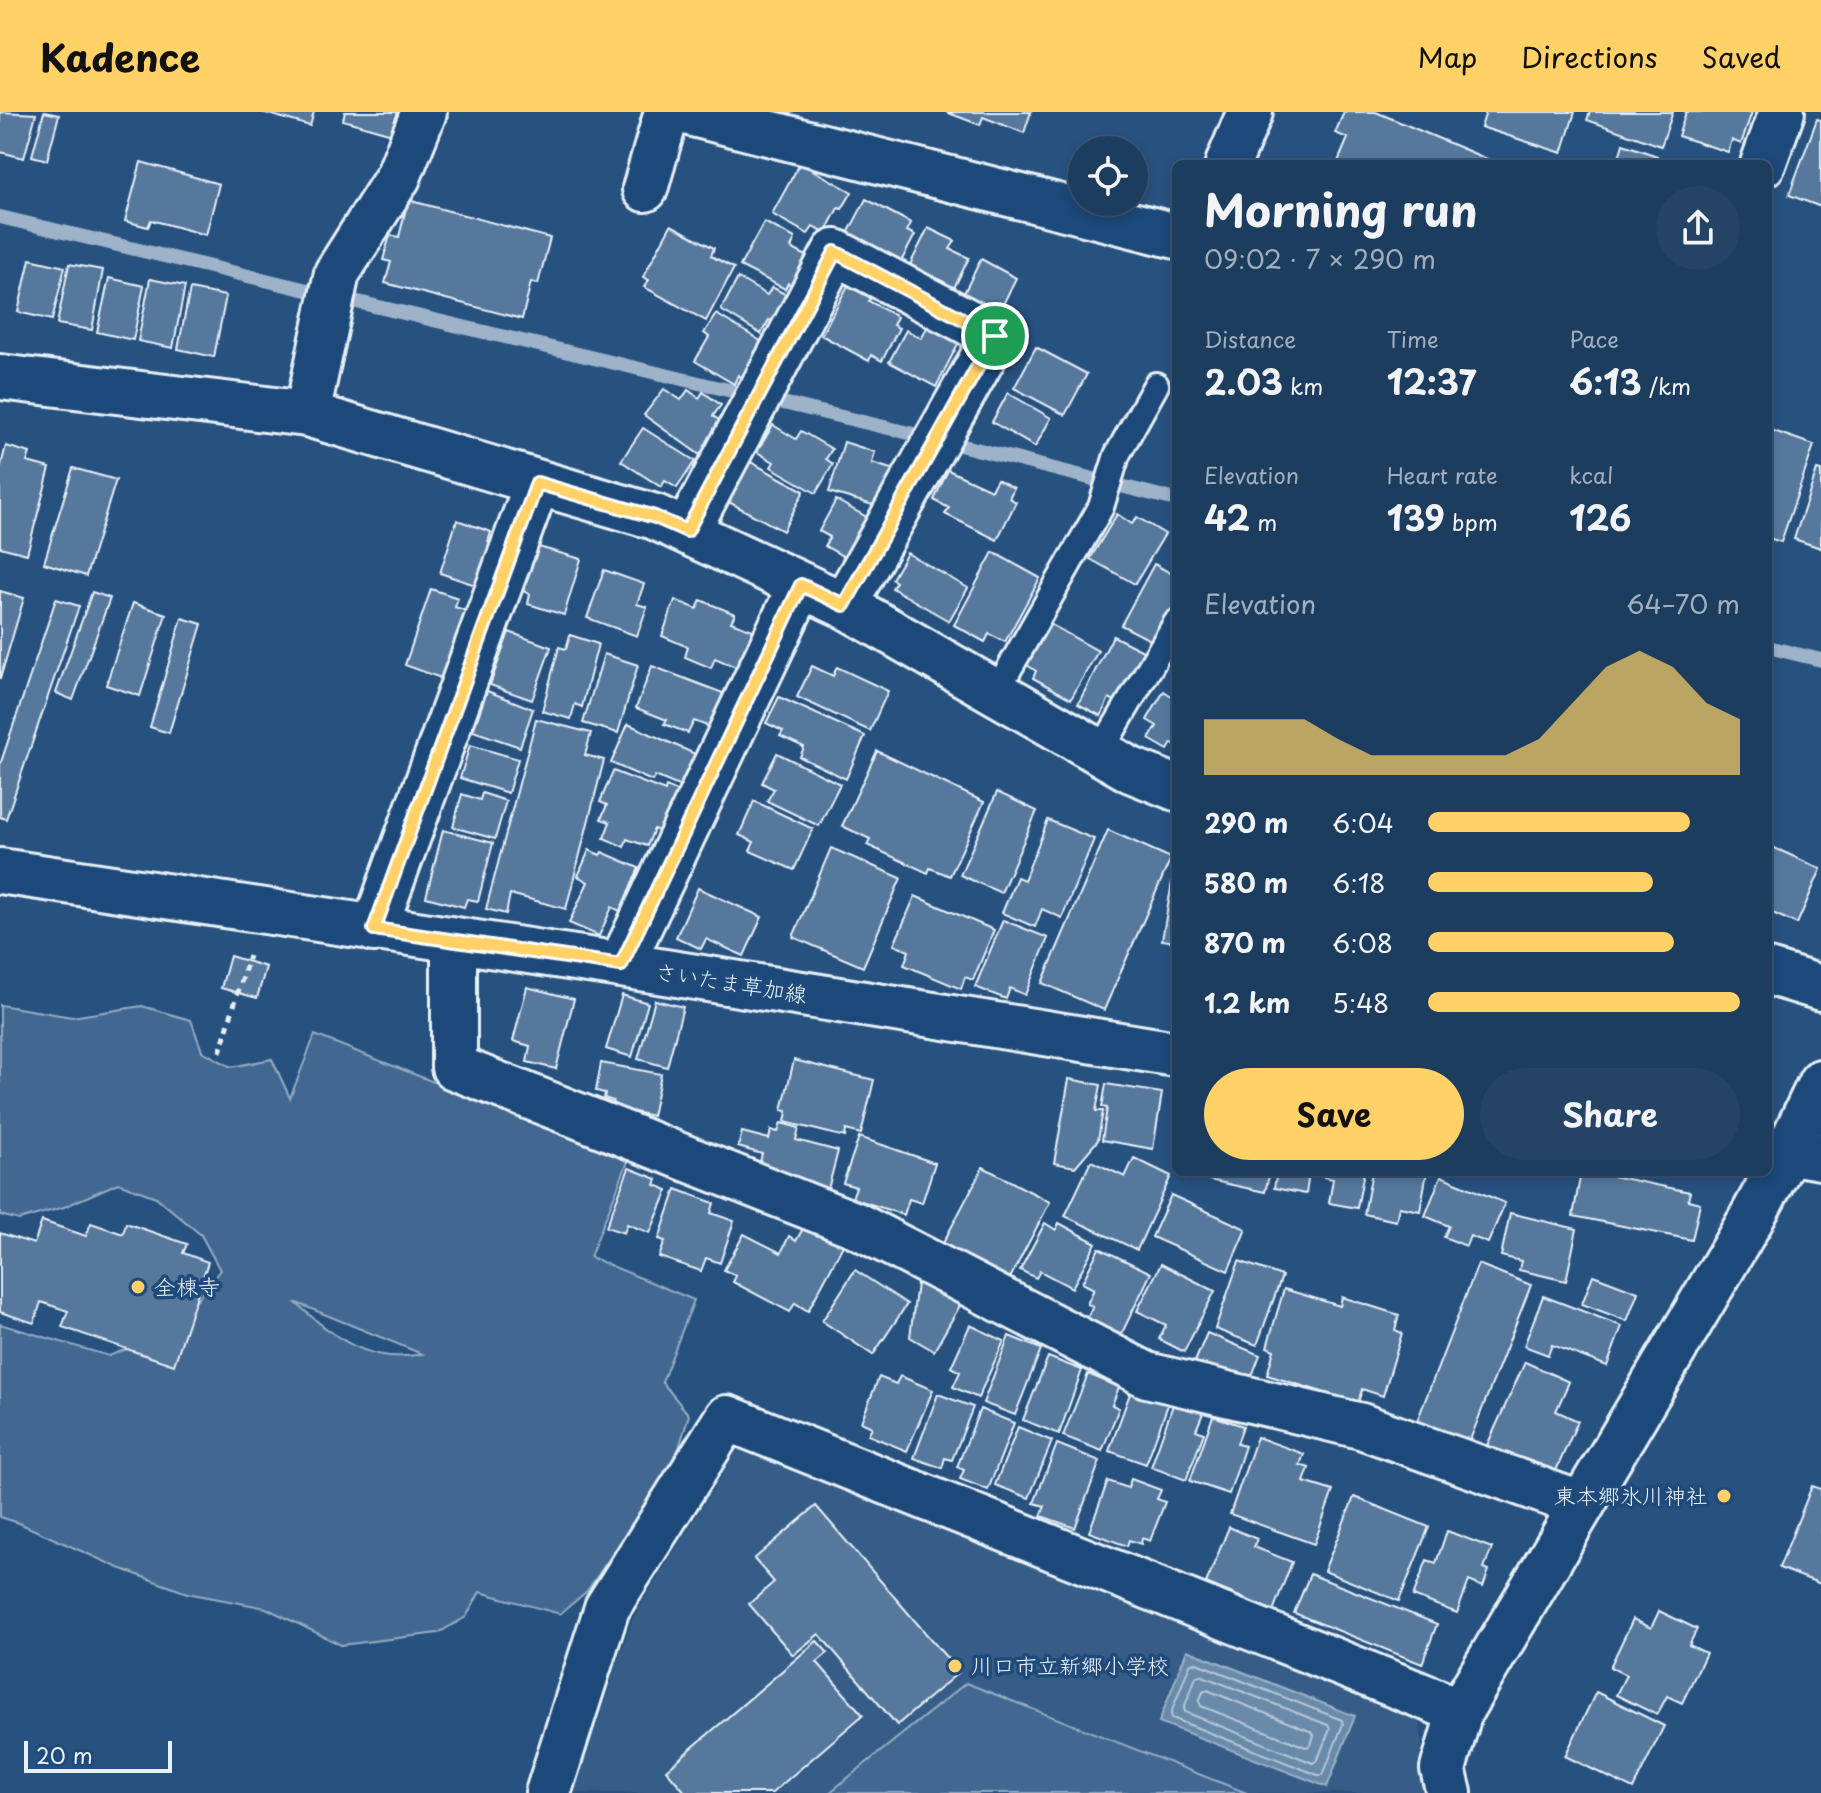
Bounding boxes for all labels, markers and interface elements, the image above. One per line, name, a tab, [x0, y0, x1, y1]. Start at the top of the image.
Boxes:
text: Kadence	[40, 28, 200, 85]
text: Map	[1418, 35, 1477, 78]
text: Directions	[1521, 35, 1658, 78]
text: Saved	[1702, 35, 1781, 78]
map controls	[1068, 136, 1148, 216]
button: locate	[1068, 136, 1148, 216]
text: Morning run	[1204, 176, 1478, 242]
button: share	[1656, 186, 1740, 270]
text: 09:02 · 7 × 290 m	[1204, 239, 1436, 278]
pin	[961, 302, 1029, 370]
icon: arrive	[973, 314, 1017, 358]
text: Distance	[1204, 322, 1296, 355]
text: Time	[1387, 322, 1439, 355]
text: Pace	[1569, 322, 1619, 355]
text: 2.03	[1204, 355, 1283, 407]
text: 12:37	[1387, 355, 1476, 407]
text: 6:13	[1569, 355, 1642, 407]
text: km	[1283, 369, 1323, 402]
text: /km	[1642, 369, 1691, 402]
text: Elevation	[1204, 458, 1299, 491]
text: Heart rate	[1387, 458, 1498, 491]
text: kcal	[1569, 458, 1613, 491]
text: 42	[1204, 491, 1250, 543]
text: 139	[1387, 491, 1445, 543]
text: 126	[1569, 491, 1631, 543]
text: m	[1250, 505, 1277, 538]
text: bpm	[1445, 505, 1498, 538]
text: Elevation	[1204, 584, 1316, 623]
text: 64–70 m	[1626, 584, 1740, 623]
text: 290 m	[1204, 803, 1288, 842]
text: 6:04	[1332, 803, 1394, 842]
text: 580 m	[1204, 863, 1288, 902]
text: 6:18	[1332, 863, 1386, 902]
text: 870 m	[1204, 923, 1286, 962]
text: 6:08	[1332, 923, 1393, 962]
street label: さいたま草加線	[653, 953, 809, 1010]
text: 1.2 km	[1204, 983, 1290, 1022]
text: 5:48	[1332, 983, 1389, 1022]
button: Save	[1204, 1068, 1464, 1160]
button: Share	[1480, 1068, 1740, 1160]
place label: 全棟寺	[154, 1269, 220, 1302]
marker: 全棟寺	[129, 1278, 147, 1296]
place label: 東本郷氷川神社	[1554, 1478, 1708, 1511]
marker: 東本郷氷川神社	[1715, 1487, 1733, 1505]
place label: 川口市立新郷小学校	[971, 1648, 1169, 1681]
marker: 川口市立新郷小学校	[946, 1657, 964, 1675]
scale bar	[24, 1737, 172, 1773]
text: 20 m	[36, 1738, 93, 1771]

